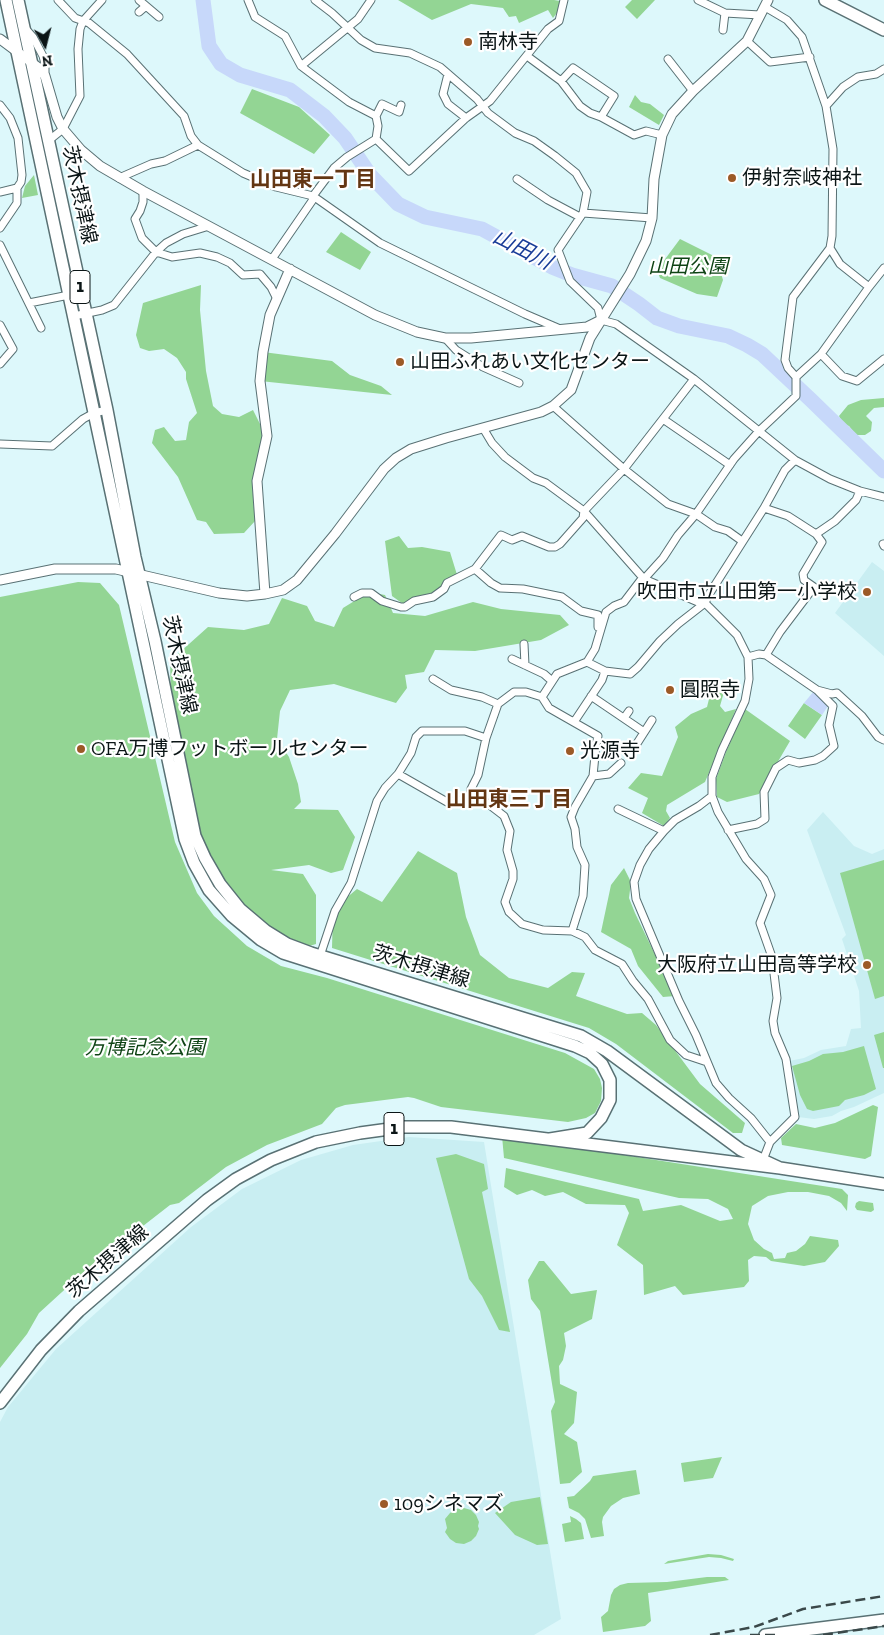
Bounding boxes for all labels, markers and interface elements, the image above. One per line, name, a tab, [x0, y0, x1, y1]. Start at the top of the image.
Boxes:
north arrow	[20, 20, 70, 70]
place label: 南林寺	[478, 30, 538, 54]
marker: 南林寺	[462, 36, 474, 48]
text: N	[41, 51, 54, 70]
street label: 茨木摂津線	[57, 144, 101, 246]
place label: 伊射奈岐神社	[742, 166, 862, 190]
district label: 山田東一丁目	[250, 167, 376, 193]
marker: 伊射奈岐神社	[726, 172, 738, 184]
water label: 山田川	[488, 224, 556, 276]
park label: 山田公園	[648, 255, 728, 279]
road number: 1	[70, 270, 90, 304]
place label: 山田ふれあい文化センター	[410, 350, 650, 374]
marker: 山田ふれあい文化センター	[394, 356, 406, 368]
place label: 吹田市立山田第一小学校	[637, 580, 857, 604]
marker: 吹田市立山田第一小学校	[861, 586, 873, 598]
street label: 茨木摂津線	[157, 614, 201, 716]
place label: 圓照寺	[680, 678, 740, 702]
marker: 圓照寺	[664, 684, 676, 696]
place label: OFA万博フットボールセンター	[91, 737, 368, 761]
place label: 光源寺	[580, 739, 640, 763]
marker: OFA万博フットボールセンター	[75, 743, 87, 755]
marker: 光源寺	[564, 745, 576, 757]
district label: 山田東三丁目	[446, 787, 572, 813]
street label: 茨木摂津線	[370, 941, 472, 993]
place label: 大阪府立山田高等学校	[657, 953, 857, 977]
marker: 大阪府立山田高等学校	[861, 959, 873, 971]
park label: 万博記念公園	[85, 1036, 205, 1060]
road number: 1	[384, 1112, 404, 1146]
street label: 茨木摂津線	[62, 1220, 154, 1304]
place label: 109シネマズ	[394, 1492, 504, 1516]
marker: 109シネマズ	[378, 1498, 390, 1510]

